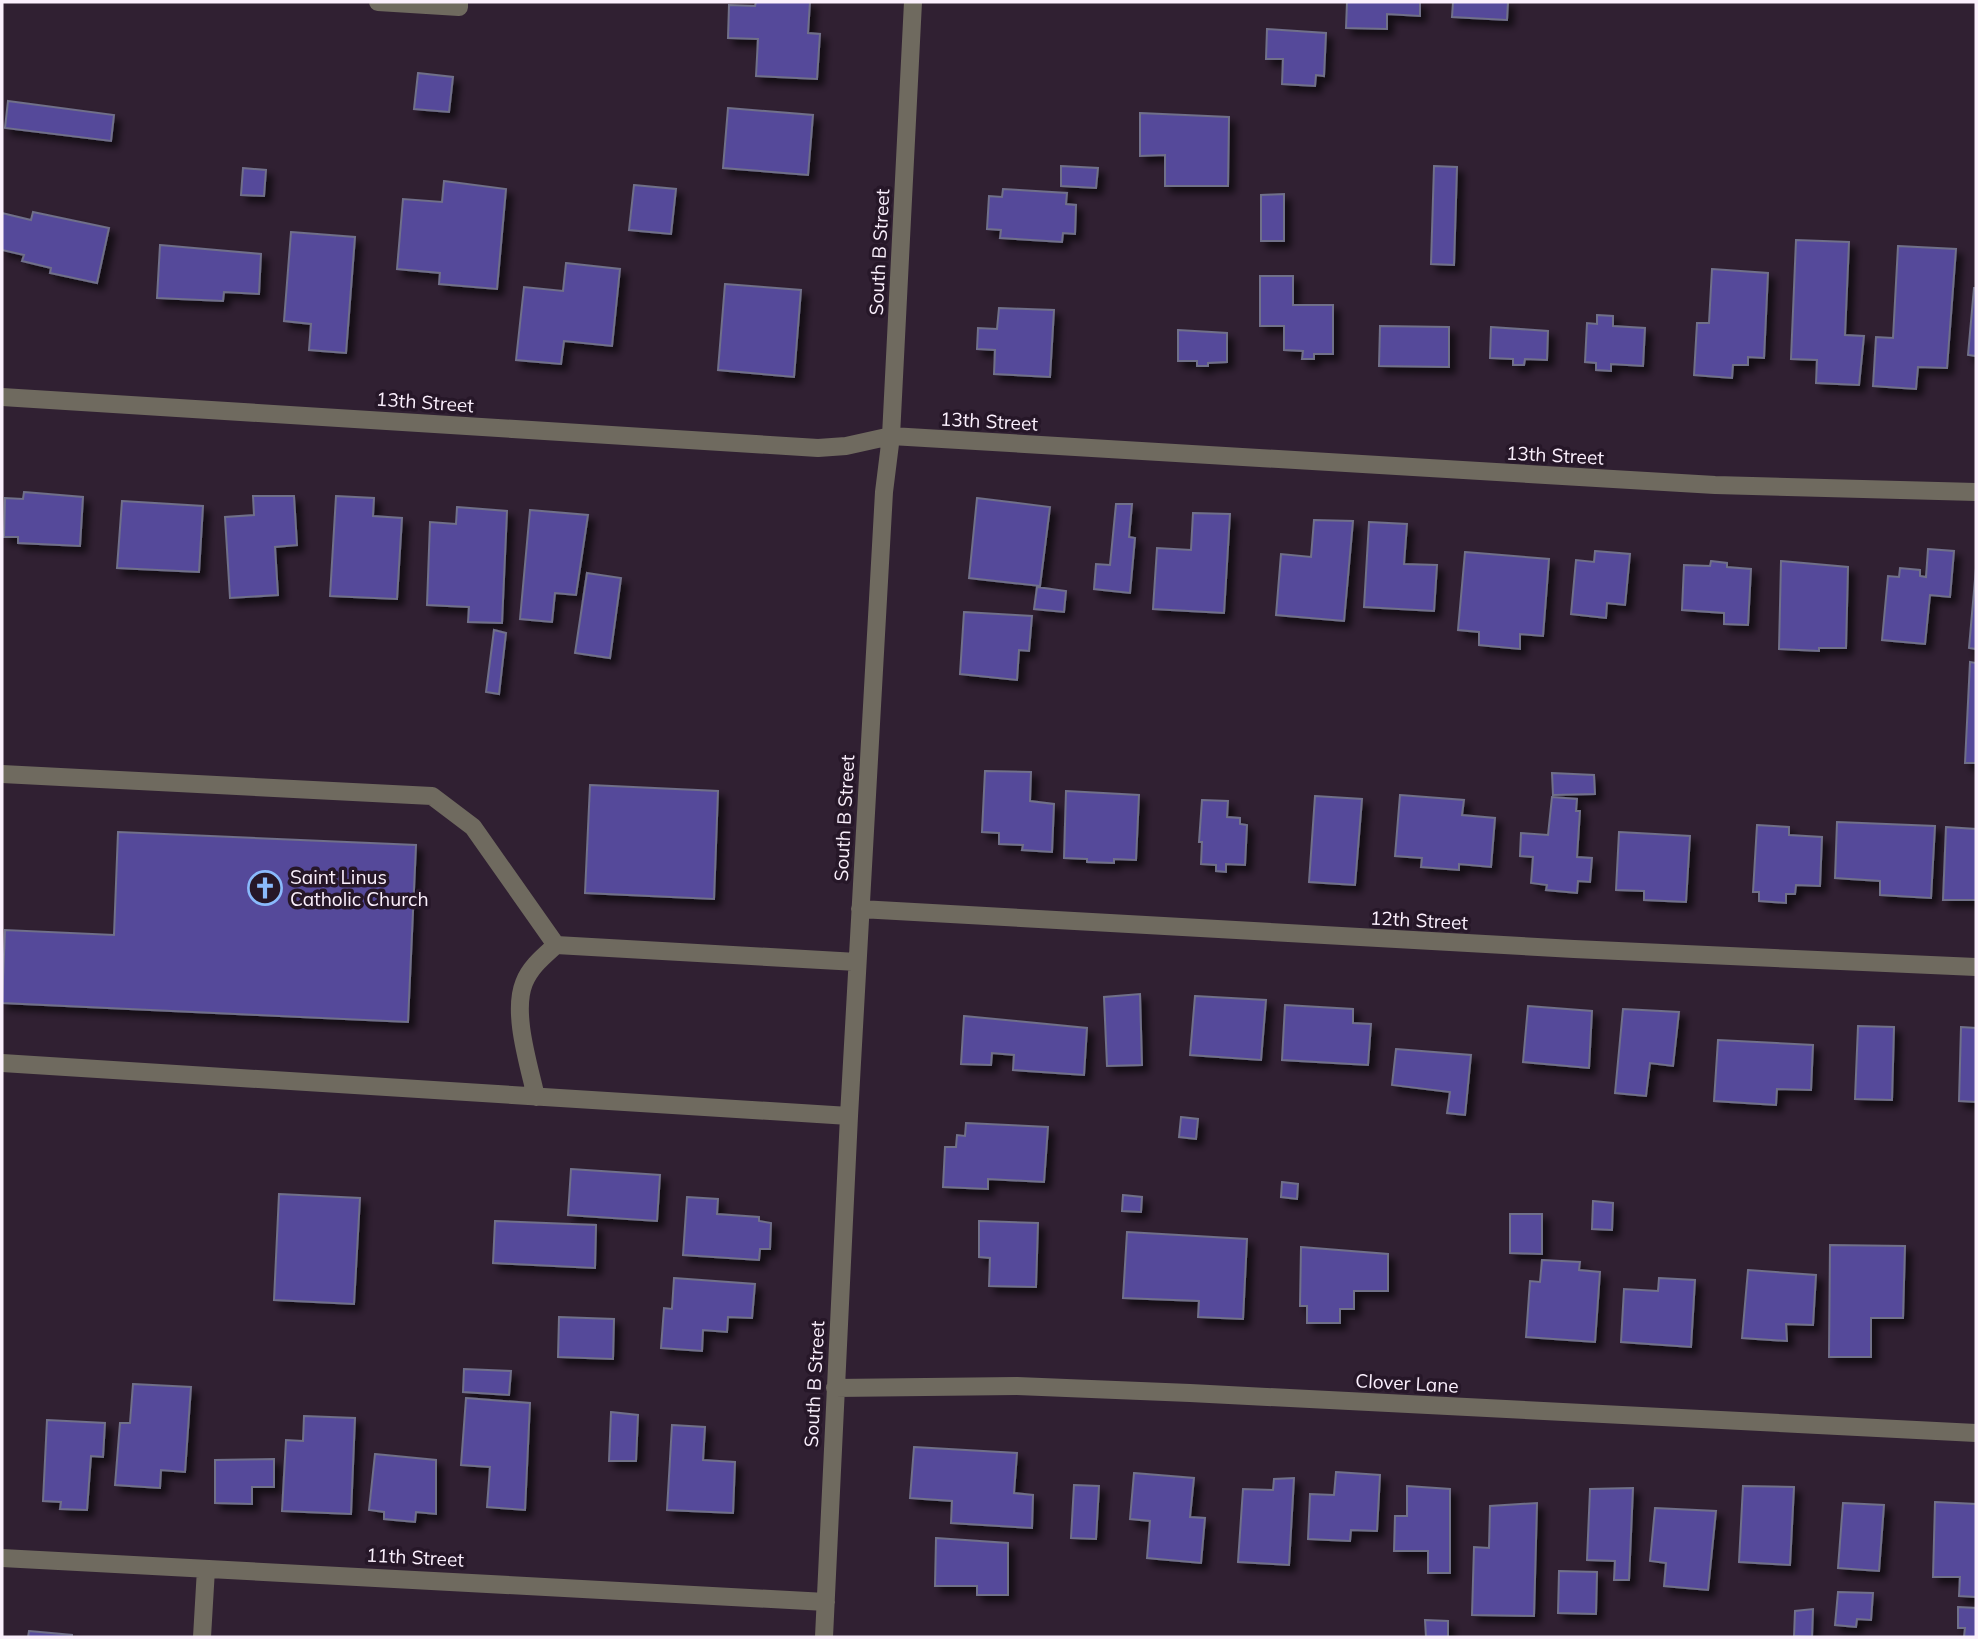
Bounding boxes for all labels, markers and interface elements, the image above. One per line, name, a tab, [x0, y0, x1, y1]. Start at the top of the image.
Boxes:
street label: South B Street	[864, 188, 894, 316]
street label: 13th Street	[375, 387, 475, 417]
street label: 13th Street	[939, 406, 1039, 436]
street label: 13th Street	[1505, 440, 1605, 470]
street label: South B Street	[829, 754, 859, 882]
place label: Saint Linus Catholic Church	[290, 865, 429, 911]
church icon: Saint Linus Catholic Church	[246, 869, 284, 907]
street label: 12th Street	[1369, 905, 1469, 935]
street label: South B Street	[799, 1320, 829, 1448]
street label: Clover Lane	[1355, 1368, 1459, 1398]
street label: 11th Street	[365, 1542, 465, 1572]

